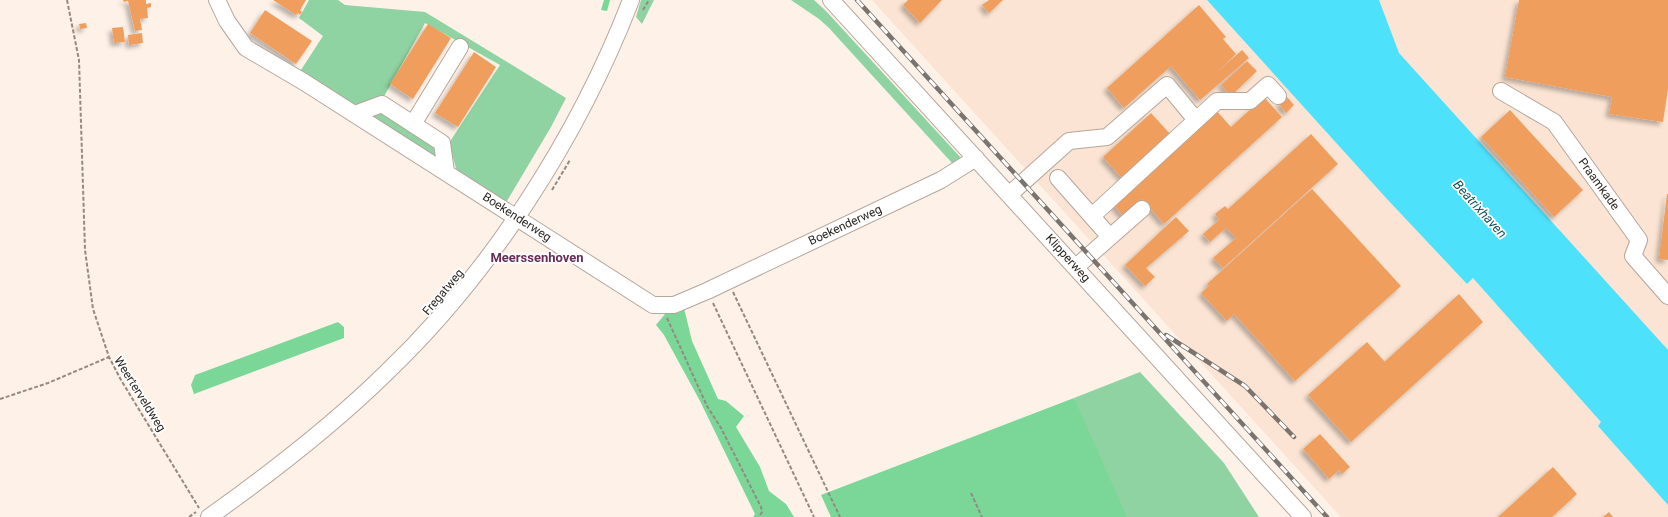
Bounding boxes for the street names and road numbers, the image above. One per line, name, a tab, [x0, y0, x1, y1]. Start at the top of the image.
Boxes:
street label: Praamkade	[1575, 155, 1623, 213]
street label: Boekenderweg	[480, 190, 554, 244]
street label: Boekenderweg	[806, 202, 884, 248]
street label: Klipperweg	[1043, 231, 1093, 285]
street label: Fregatweg	[420, 266, 466, 318]
street label: Weerterveldweg	[111, 354, 169, 434]

